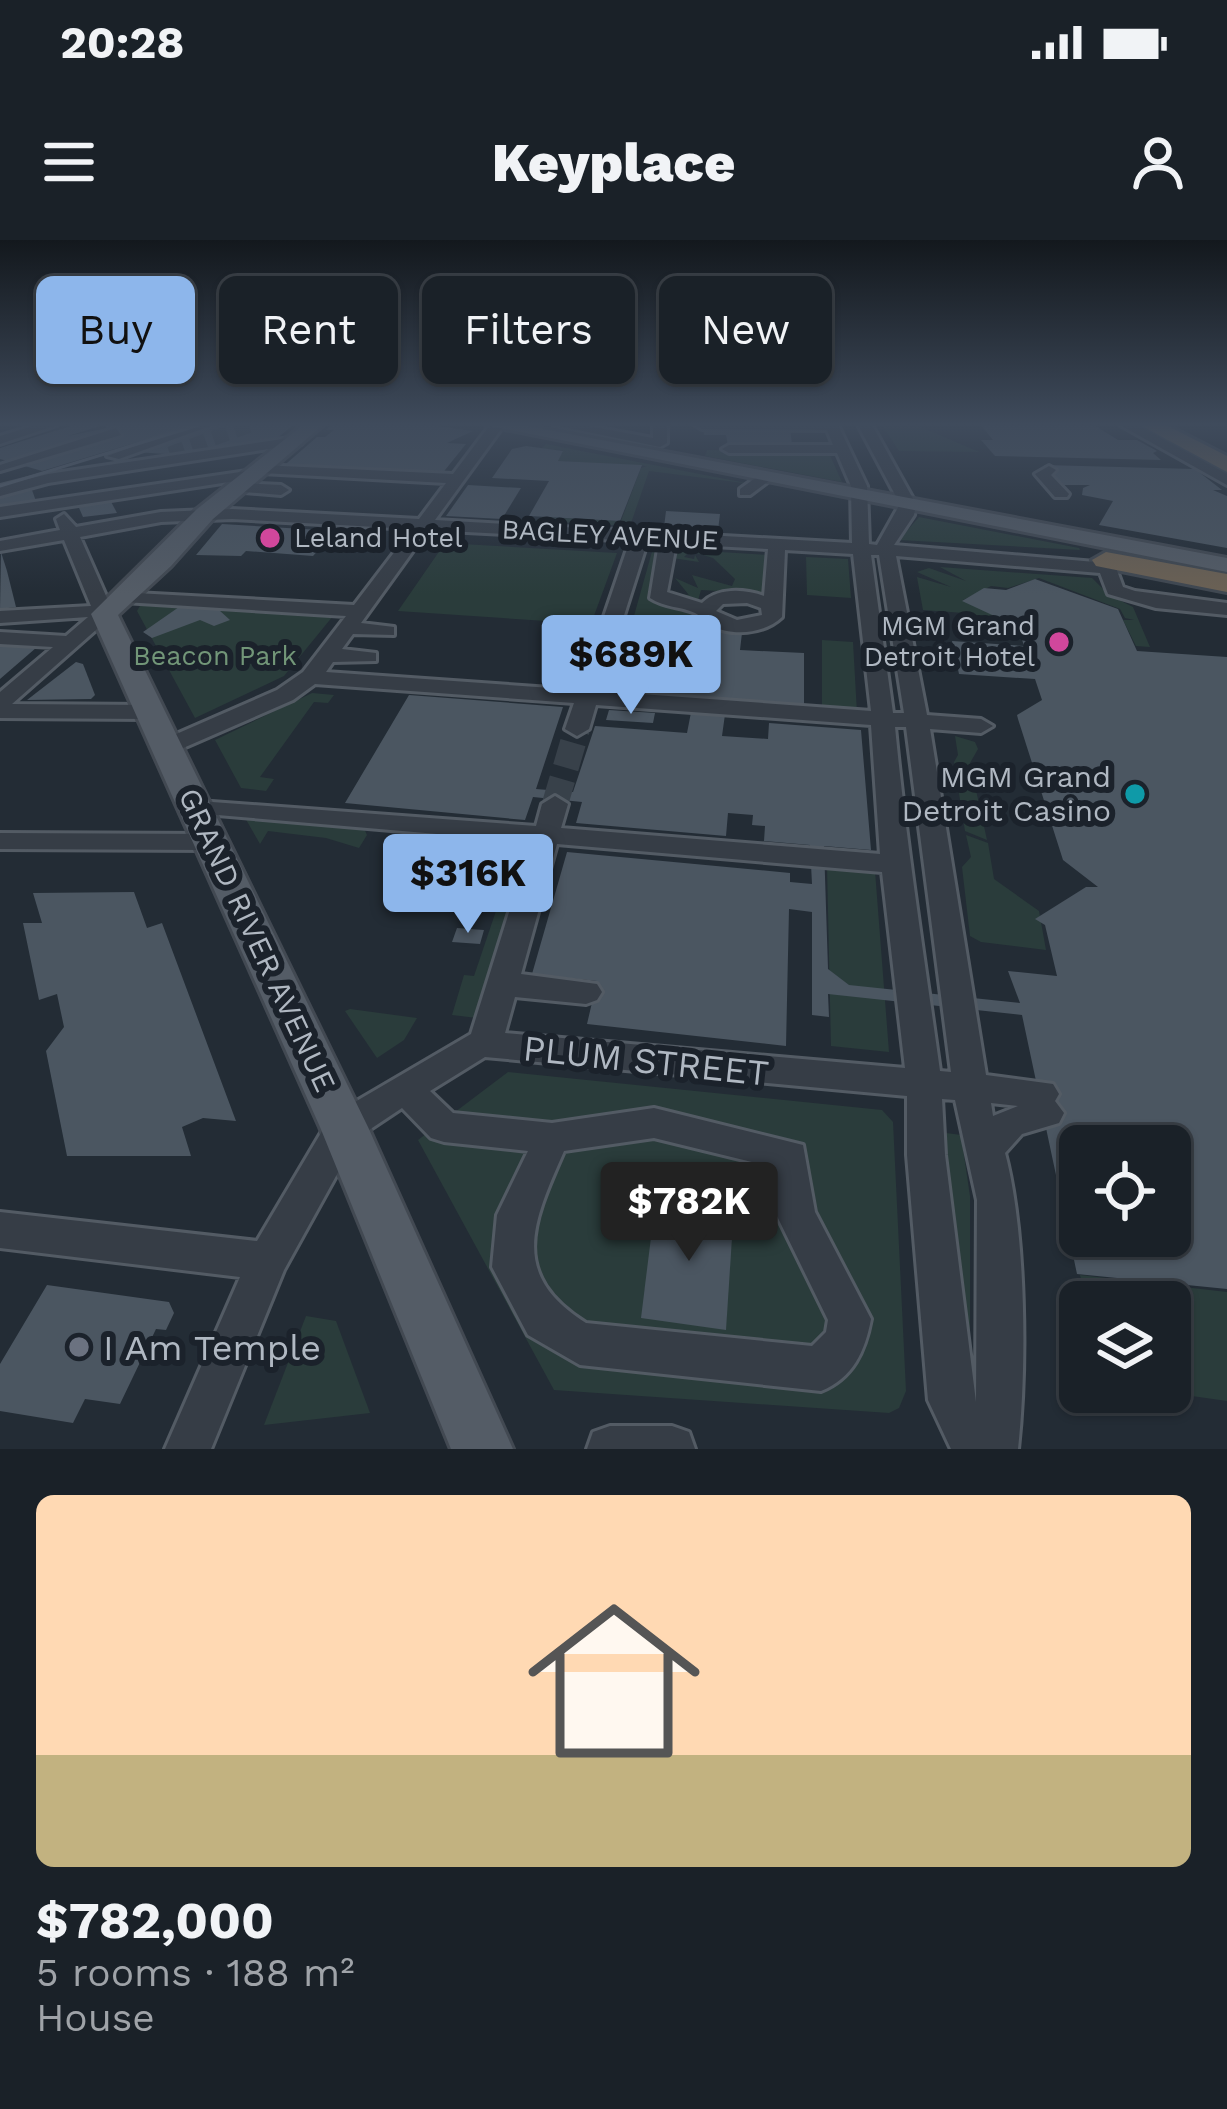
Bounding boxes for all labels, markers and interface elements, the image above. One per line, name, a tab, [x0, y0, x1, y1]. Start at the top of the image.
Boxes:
text: 20:28	[60, 16, 184, 69]
icon: menu	[36, 129, 102, 195]
icon: person	[1125, 129, 1191, 195]
text: Keyplace	[492, 131, 735, 194]
chip: Buy	[36, 276, 195, 384]
chip: Rent	[219, 276, 398, 384]
chip: Filters	[422, 276, 635, 384]
chip: New	[659, 276, 832, 384]
street label: BAGLEY AVENUE	[501, 513, 719, 557]
place label: Leland Hotel	[294, 522, 462, 554]
marker: Leland Hotel	[257, 525, 283, 551]
place label: MGM Grand Detroit Hotel	[864, 610, 1035, 673]
pin: $689K	[547, 615, 715, 717]
marker: MGM Grand Detroit Hotel	[1046, 629, 1072, 655]
text: $689K	[569, 631, 693, 676]
park label: Beacon Park	[133, 640, 297, 672]
place label: MGM Grand Detroit Casino	[901, 759, 1111, 828]
marker: MGM Grand Detroit Casino	[1122, 781, 1148, 807]
street label: GRAND RIVER AVENUE	[172, 783, 343, 1097]
pin: $316K	[384, 834, 552, 936]
text: $316K	[410, 850, 526, 895]
street label: PLUM STREET	[521, 1027, 771, 1095]
map controls	[1059, 1125, 1191, 1413]
button: locate	[1059, 1125, 1191, 1257]
pin: $782K	[605, 1162, 773, 1264]
text: $782K	[628, 1178, 750, 1223]
button: layers	[1059, 1281, 1191, 1413]
place label: I Am Temple	[103, 1327, 321, 1369]
marker: I Am Temple	[66, 1334, 92, 1360]
icon: home	[506, 1573, 722, 1789]
text: $782,000	[36, 1891, 274, 1950]
text: 5 rooms · 188 m²	[36, 1950, 354, 1995]
text: House	[36, 1995, 155, 2040]

